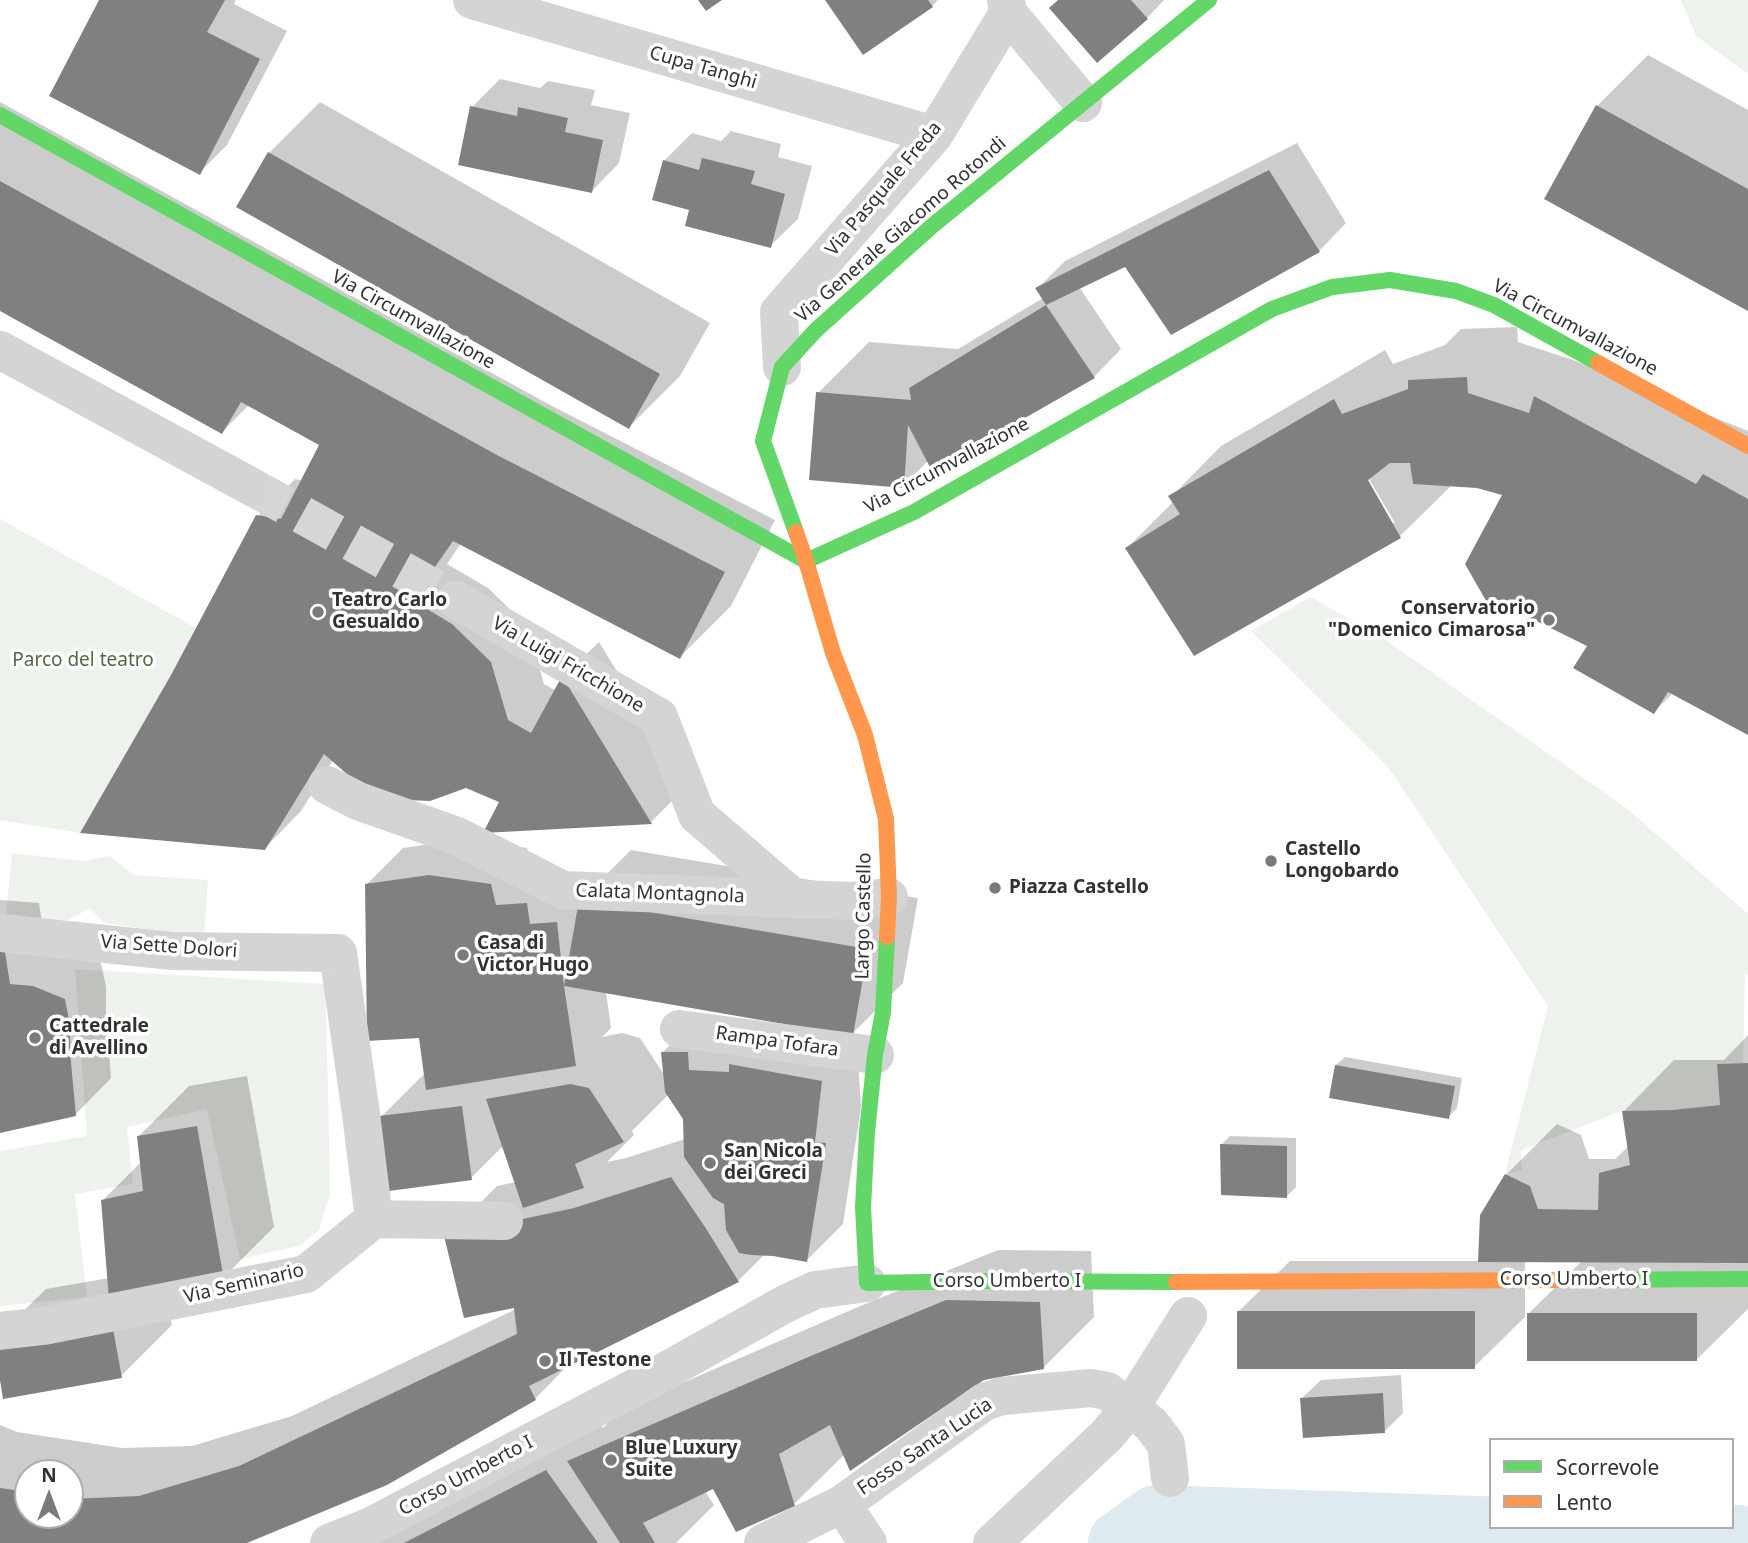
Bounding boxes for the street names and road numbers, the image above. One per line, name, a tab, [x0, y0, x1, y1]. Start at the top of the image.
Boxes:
street label: Cupa Tanghi	[647, 42, 759, 94]
street label: Via Pasquale Freda	[821, 117, 947, 261]
street label: Via Generale Giacomo Rotondi	[791, 132, 1011, 328]
street label: Via Circumvallazione	[327, 266, 499, 374]
street label: Via Circumvallazione	[1489, 275, 1661, 381]
street label: Via Circumvallazione	[861, 413, 1033, 519]
street label: Via Luigi Fricchione	[488, 612, 648, 718]
street label: Largo Castello	[851, 852, 877, 980]
street label: Calata Montagnola	[575, 880, 745, 908]
street label: Via Sette Dolori	[100, 931, 238, 963]
street label: Rampa Tofara	[714, 1022, 840, 1062]
street label: Via Seminario	[182, 1259, 306, 1309]
street label: Corso Umberto I	[1500, 1269, 1648, 1291]
street label: Corso Umberto I	[933, 1271, 1081, 1293]
street label: Fosso Santa Lucia	[853, 1393, 997, 1501]
street label: Corso Umberto I	[395, 1431, 537, 1521]

